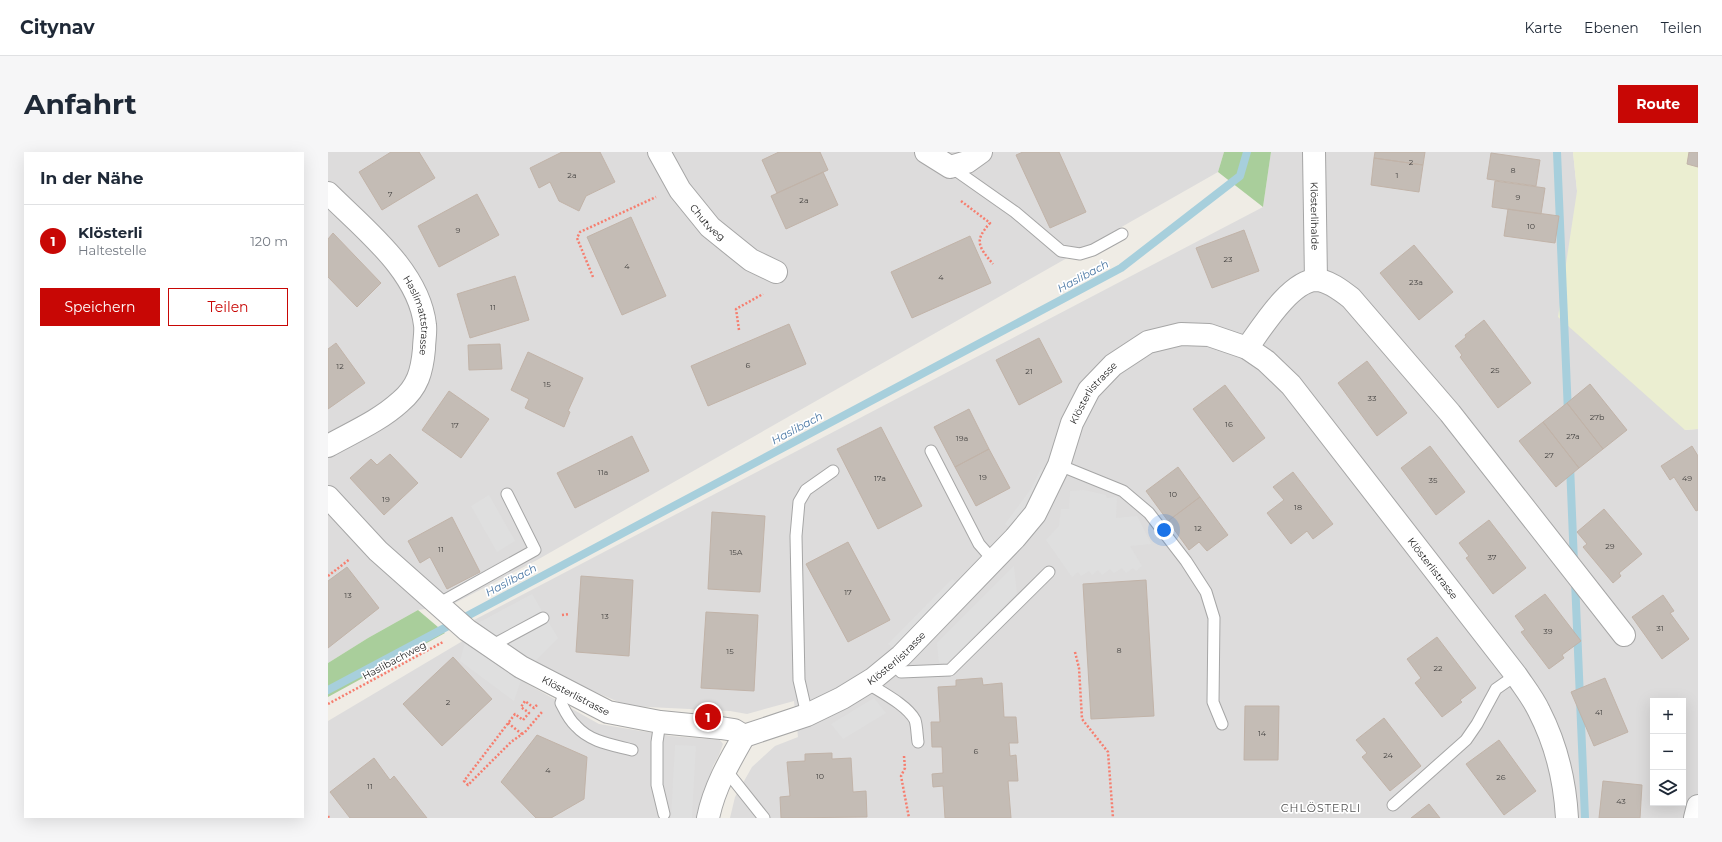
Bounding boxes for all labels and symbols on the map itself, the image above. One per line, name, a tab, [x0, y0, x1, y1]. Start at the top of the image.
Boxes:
house number: 2	[1409, 157, 1414, 167]
house number: 8	[1510, 165, 1516, 175]
house number: 2a	[567, 170, 577, 180]
house number: 1	[1396, 170, 1398, 180]
street label: Klösterlihalde	[1307, 182, 1322, 250]
house number: 7	[388, 189, 393, 199]
house number: 9	[1516, 192, 1521, 202]
house number: 2a	[799, 195, 809, 205]
street label: Chutweg	[687, 201, 728, 244]
house number: 10	[1527, 221, 1535, 231]
house number: 9	[456, 225, 461, 235]
house number: 23	[1223, 254, 1233, 264]
water label: Haslibach	[1055, 257, 1111, 295]
house number: 4	[624, 261, 630, 271]
house number: 4	[938, 272, 944, 282]
street label: Haslimattstrasse	[400, 273, 431, 356]
house number: 23a	[1409, 277, 1423, 287]
house number: 11	[490, 302, 496, 312]
street label: Klösterlistrasse	[1067, 359, 1120, 426]
house number: 6	[746, 360, 751, 370]
house number: 12	[336, 361, 344, 371]
house number: 25	[1490, 365, 1500, 375]
house number: 21	[1025, 366, 1033, 376]
house number: 15	[543, 379, 551, 389]
house number: 33	[1368, 393, 1377, 403]
water label: Haslibach	[769, 409, 825, 447]
house number: 27b	[1590, 412, 1605, 422]
house number: 16	[1225, 419, 1233, 429]
house number: 17	[451, 420, 459, 430]
house number: 27a	[1566, 431, 1580, 441]
house number: 19a	[956, 433, 968, 443]
house number: 27	[1544, 450, 1554, 460]
house number: 11a	[598, 467, 608, 477]
house number: 19	[979, 472, 987, 482]
house number: 17a	[874, 473, 886, 483]
house number: 49	[1682, 473, 1692, 483]
house number: 35	[1429, 475, 1438, 485]
house number: 10	[1169, 489, 1177, 499]
house number: 19	[382, 494, 390, 504]
house number: 18	[1294, 502, 1302, 512]
your location	[1154, 520, 1174, 540]
house number: 12	[1194, 523, 1202, 533]
street label: Klösterlistrasse	[1405, 535, 1461, 602]
house number: 29	[1605, 541, 1615, 551]
house number: 11	[438, 544, 444, 554]
house number: 15A	[729, 547, 743, 557]
house number: 37	[1487, 552, 1497, 562]
water label: Haslibach	[483, 561, 539, 599]
house number: 17	[844, 587, 852, 597]
house number: 13	[344, 590, 352, 600]
house number: 13	[601, 611, 609, 621]
house number: 31	[1656, 623, 1664, 633]
house number: 39	[1543, 626, 1553, 636]
street label: Klösterlistrasse	[865, 629, 928, 688]
street label: Haslibachweg	[360, 638, 428, 683]
house number: 8	[1116, 645, 1122, 655]
house number: 15	[726, 646, 734, 656]
house number: 22	[1433, 663, 1443, 673]
street label: Klösterlistrasse	[540, 673, 612, 719]
house number: 2	[446, 697, 451, 707]
pin: 1	[695, 702, 721, 732]
house number: 41	[1595, 707, 1603, 717]
house number: 14	[1258, 728, 1267, 738]
house number: 6	[974, 746, 979, 756]
house number: 24	[1383, 750, 1394, 760]
house number: 4	[545, 765, 551, 775]
house number: 10	[816, 771, 824, 781]
house number: 26	[1496, 772, 1506, 782]
house number: 11	[367, 781, 373, 791]
house number: 43	[1616, 796, 1626, 806]
district label: CHLÖSTERLI	[1281, 801, 1361, 815]

